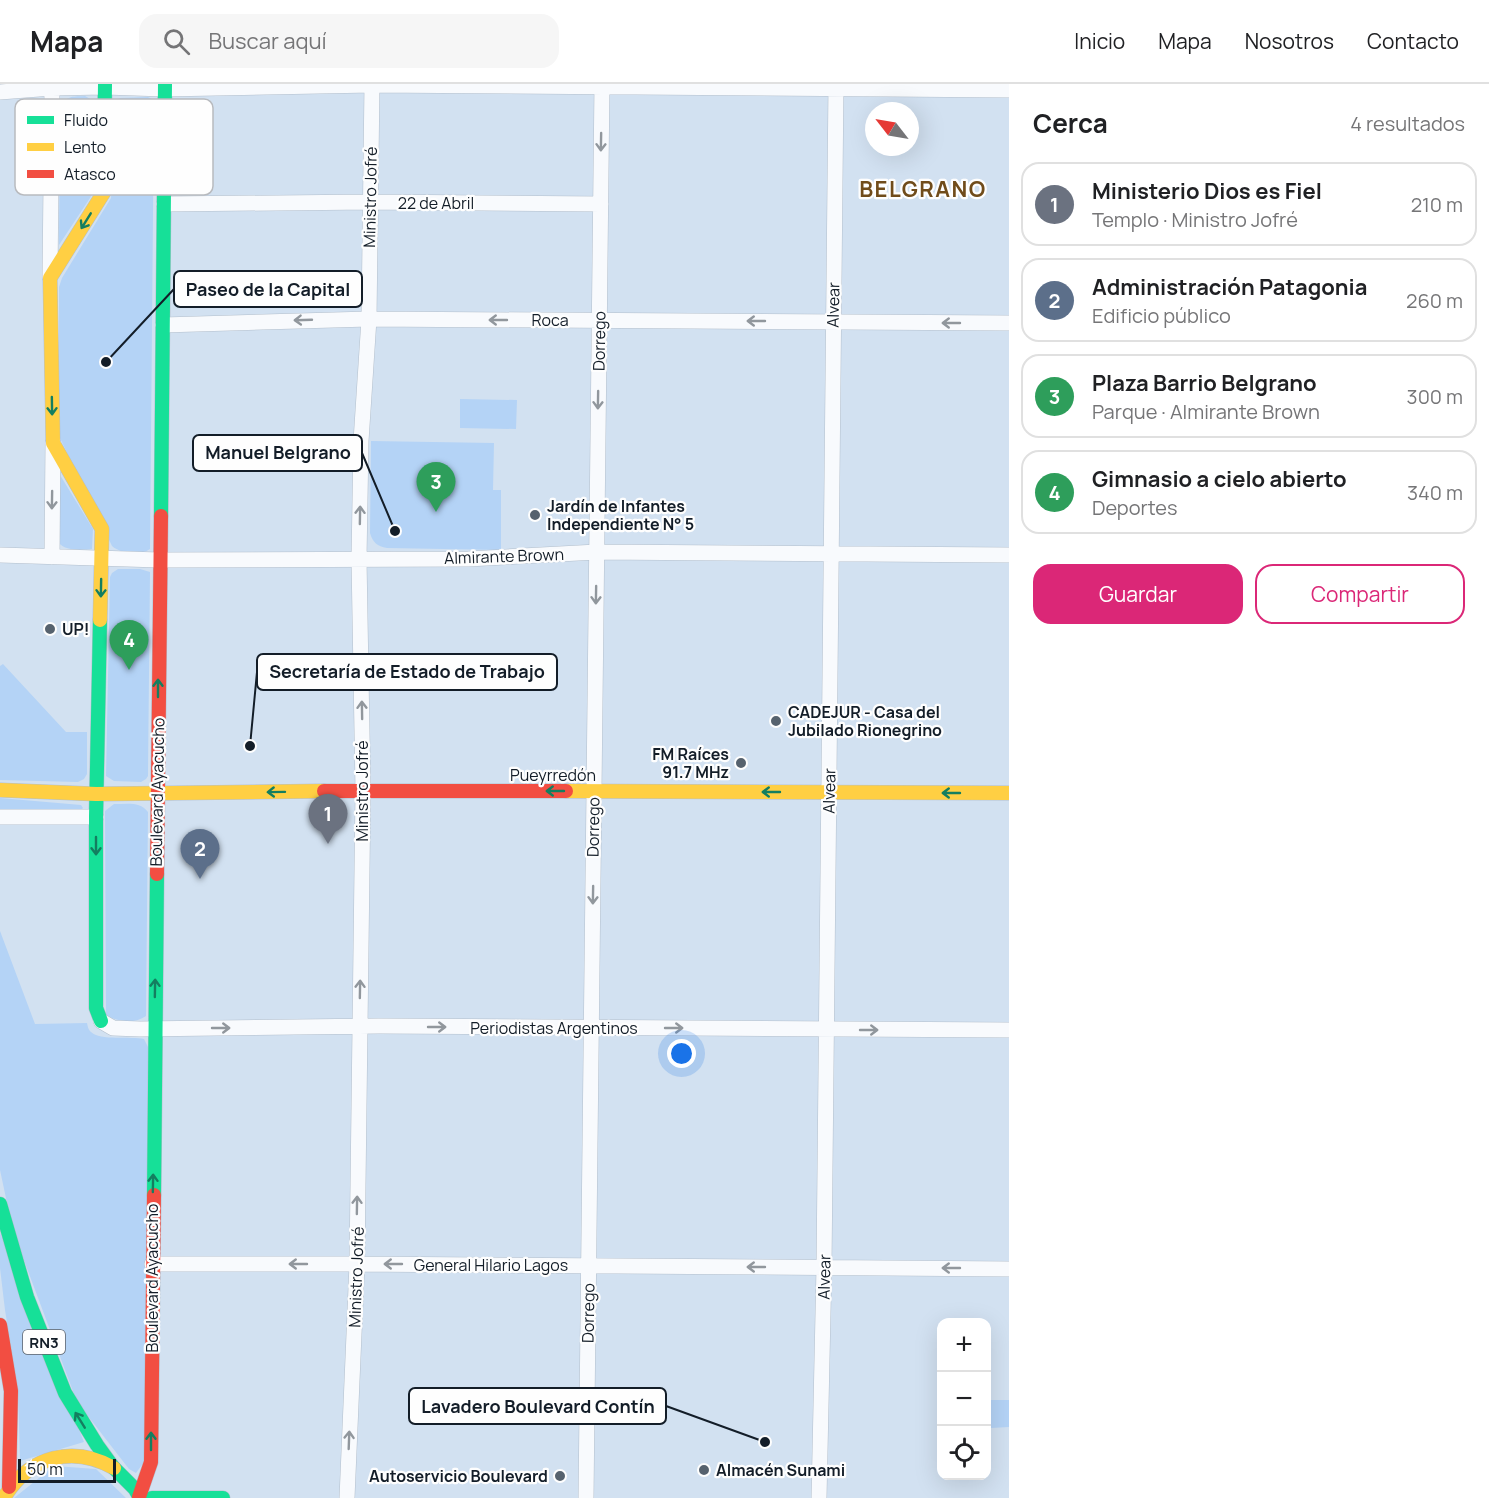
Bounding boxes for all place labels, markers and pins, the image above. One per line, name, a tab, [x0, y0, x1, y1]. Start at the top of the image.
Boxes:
callout: Paseo de la Capital	[174, 271, 362, 307]
callout: Manuel Belgrano	[193, 435, 362, 471]
pin: 3	[416, 462, 456, 512]
place label: Jardín de Infantes Independiente N° 5	[547, 495, 694, 535]
marker: Jardín de Infantes Independiente N° 5	[528, 508, 542, 522]
place label: UP!	[62, 618, 90, 640]
pin: 4	[110, 620, 148, 670]
marker: UP!	[43, 622, 57, 636]
callout: Secretaría de Estado de Trabajo	[257, 654, 557, 690]
place label: CADEJUR - Casa del Jubilado Rionegrino	[788, 701, 942, 741]
marker: CADEJUR - Casa del Jubilado Rionegrino	[769, 714, 783, 728]
place label: FM Raíces 91.7 MHz	[652, 743, 729, 783]
marker: FM Raíces 91.7 MHz	[734, 756, 748, 770]
pin: 1	[308, 794, 348, 844]
pin: 2	[180, 830, 220, 879]
callout: Lavadero Boulevard Contín	[409, 1388, 666, 1424]
place label: Almacén Sunami	[716, 1459, 845, 1481]
marker: Almacén Sunami	[697, 1463, 711, 1477]
place label: Autoservicio Boulevard	[369, 1465, 548, 1487]
marker: Autoservicio Boulevard	[553, 1469, 567, 1483]

